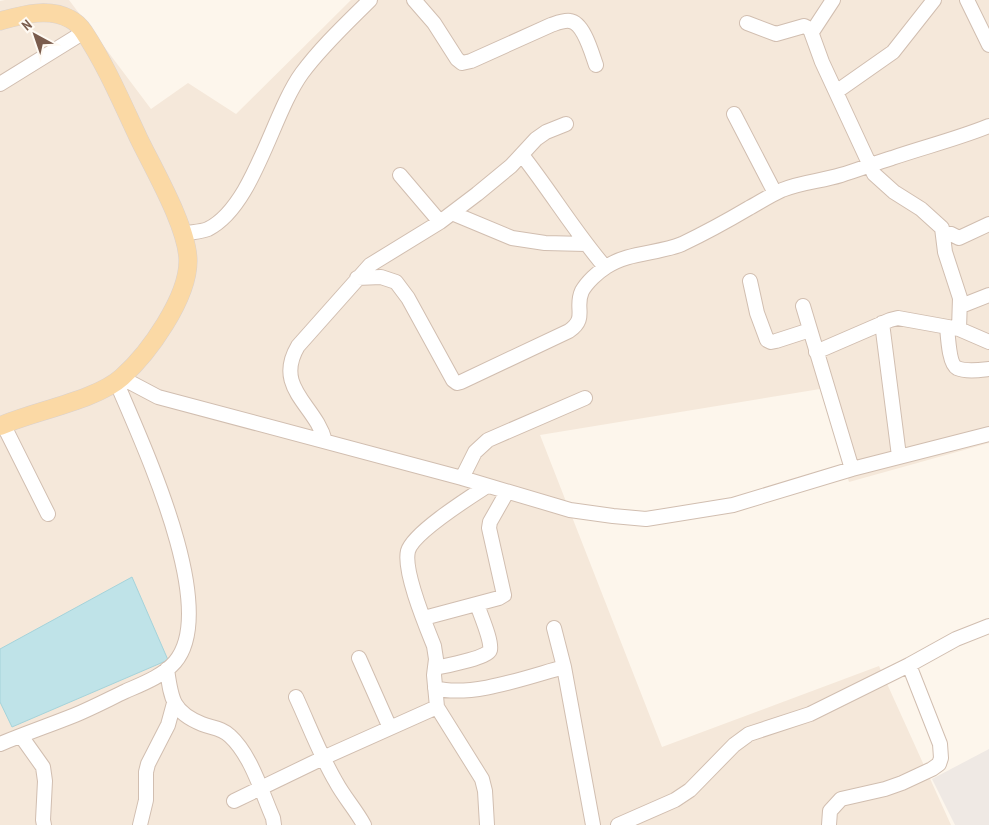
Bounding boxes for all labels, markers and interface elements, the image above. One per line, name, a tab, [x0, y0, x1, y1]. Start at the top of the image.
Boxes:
north arrow	[10, 10, 60, 60]
text: N	[18, 16, 35, 34]

